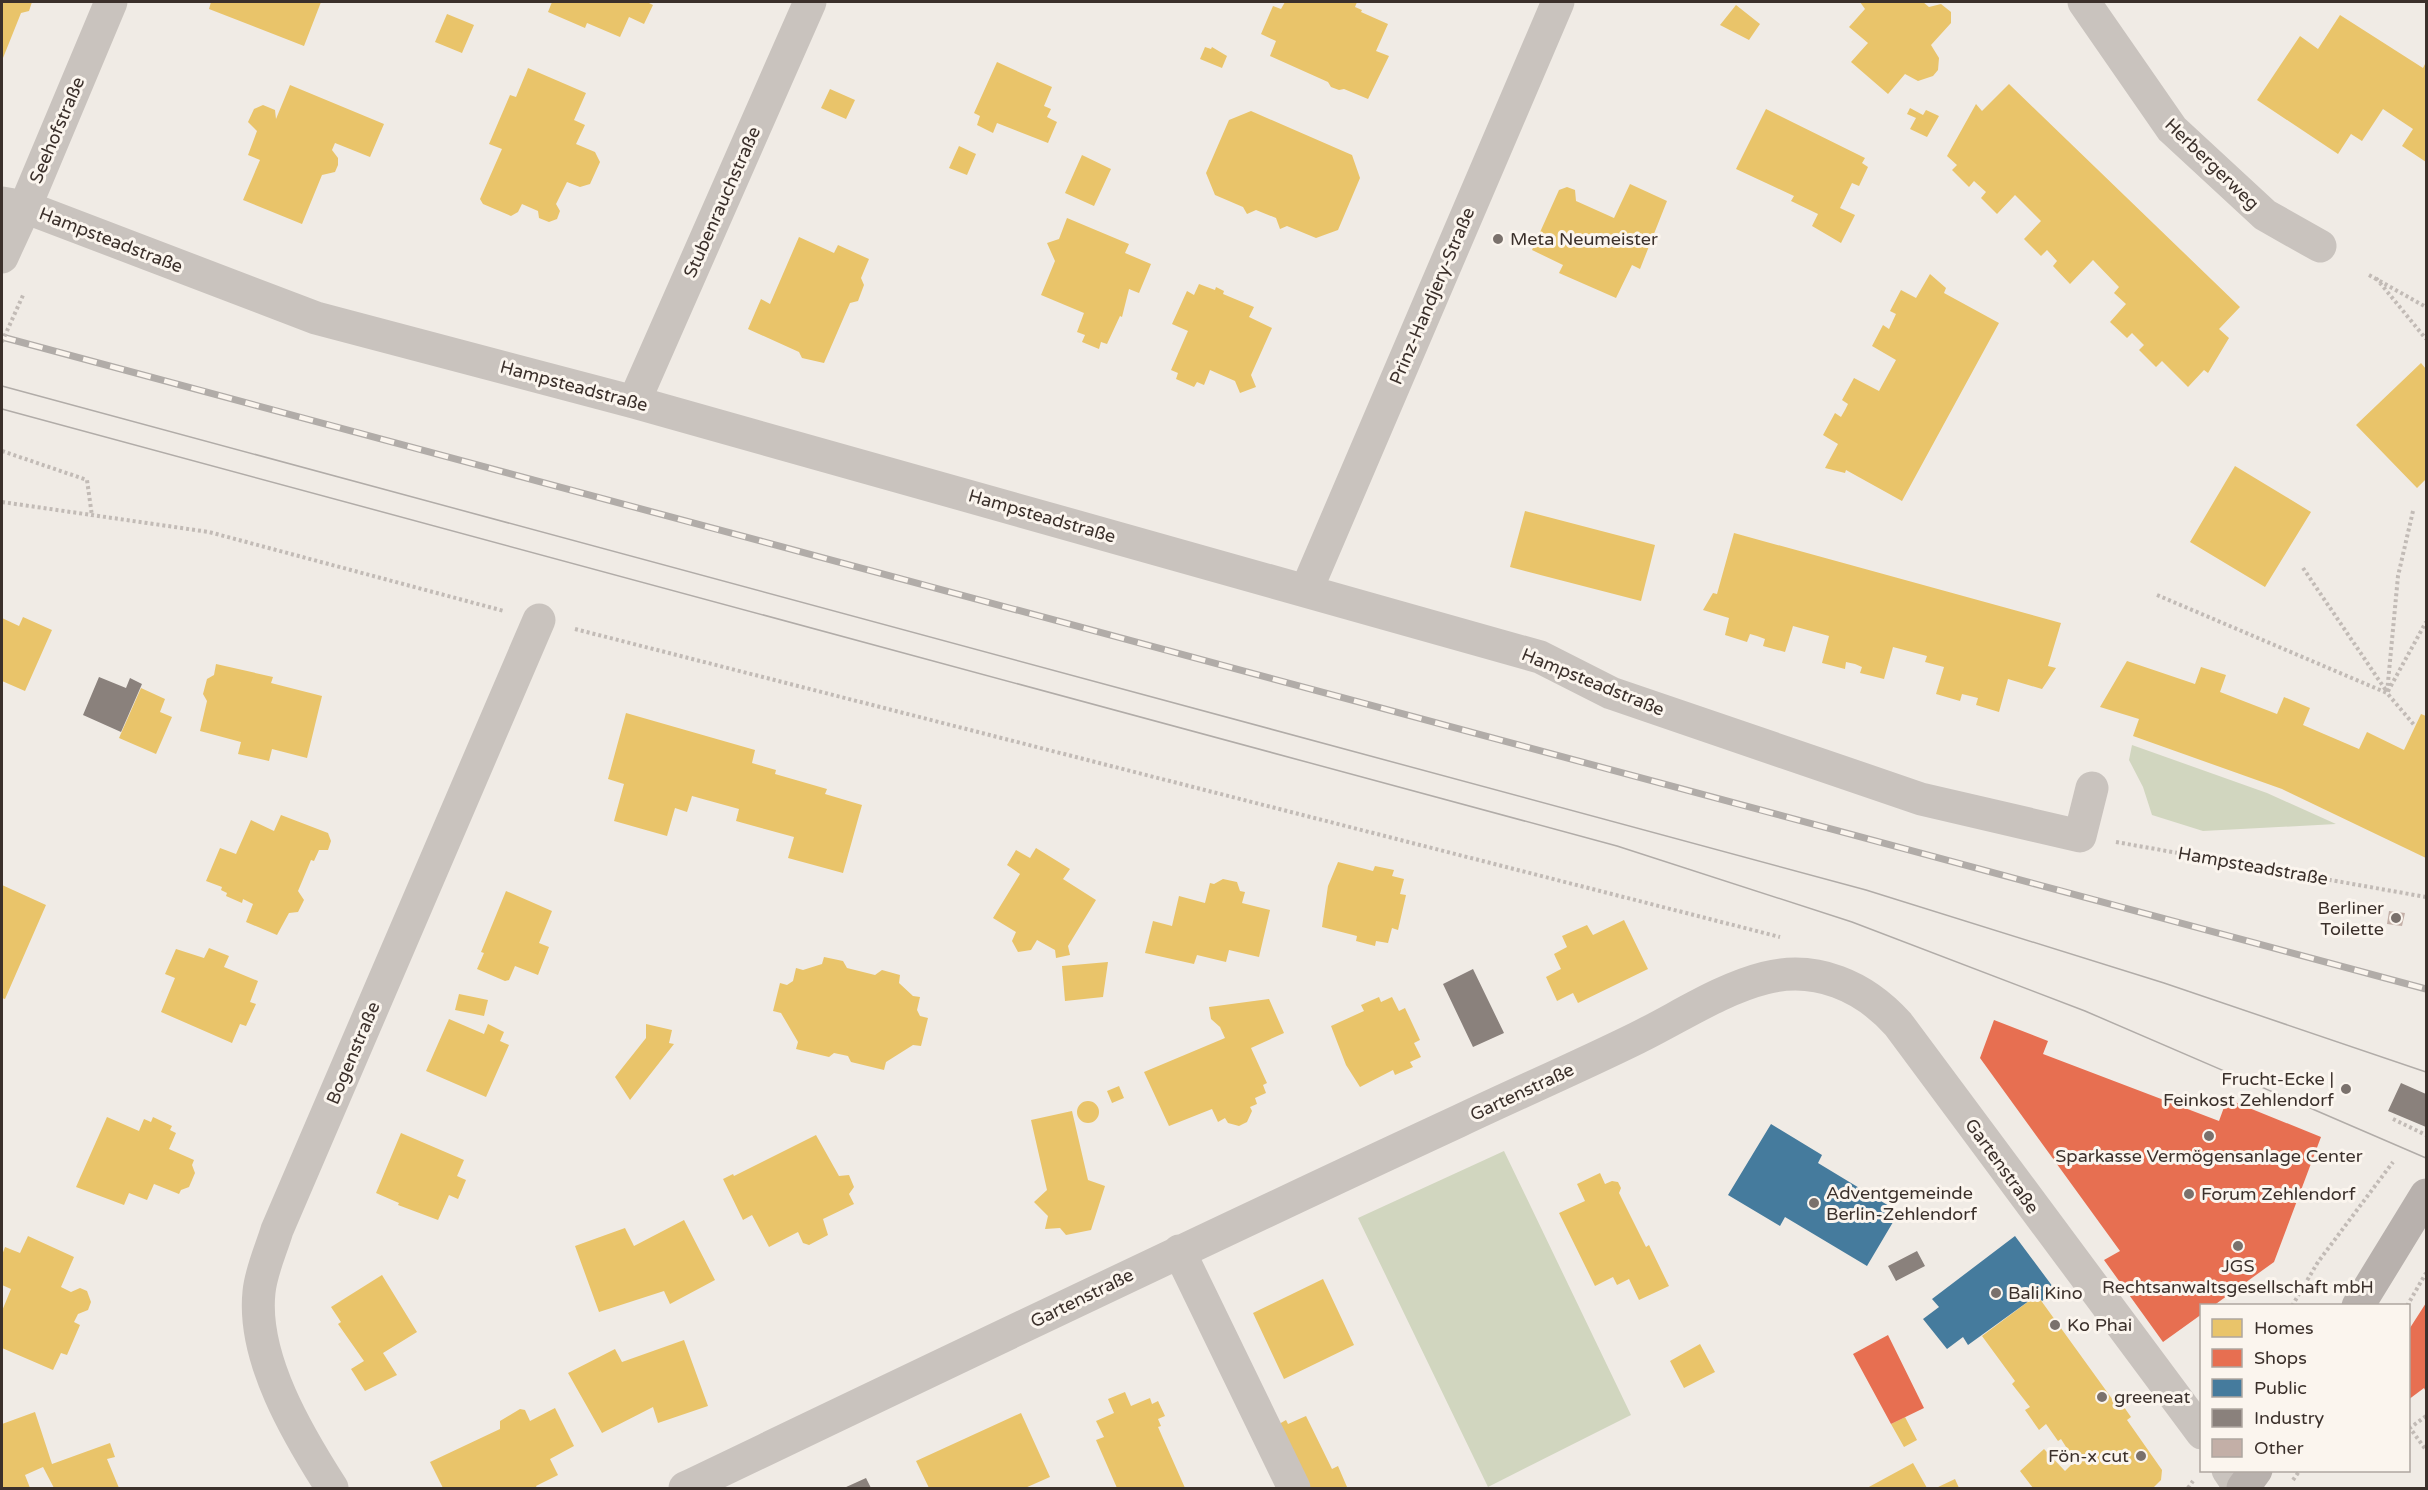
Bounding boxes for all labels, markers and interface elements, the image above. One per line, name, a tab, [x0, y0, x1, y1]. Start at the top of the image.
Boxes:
street label: Seehofstraße	[25, 73, 89, 187]
street label: Herbergerweg	[2160, 113, 2264, 215]
street label: Stubenrauchstraße	[679, 123, 765, 281]
street label: Hampsteadstraße	[36, 202, 186, 278]
street label: Prinz-Handjery-Straße	[1385, 204, 1479, 388]
place label: Meta Neumeister	[1510, 228, 1658, 250]
marker: Meta Neumeister	[1491, 232, 1505, 246]
street label: Hampsteadstraße	[498, 356, 650, 416]
street label: Hampsteadstraße	[966, 484, 1118, 548]
street label: Hampsteadstraße	[1518, 643, 1668, 721]
street label: Hampsteadstraße	[2176, 842, 2330, 890]
place label: Berliner Toilette	[2318, 897, 2384, 940]
marker: Berliner Toilette	[2389, 911, 2403, 925]
street label: Bogenstraße	[321, 998, 385, 1108]
street label: Gartenstraße	[1467, 1058, 1577, 1126]
place label: Frucht-Ecke | Feinkost Zehlendorf	[2163, 1068, 2334, 1111]
marker: Frucht-Ecke | Feinkost Zehlendorf	[2339, 1082, 2353, 1096]
street label: Gartenstraße	[1960, 1114, 2044, 1218]
marker: Sparkasse Vermögensanlage Center	[2202, 1129, 2216, 1143]
place label: Sparkasse Vermögensanlage Center	[2055, 1145, 2363, 1167]
place label: Adventgemeinde Berlin-Zehlendorf	[1826, 1182, 1977, 1225]
place label: Forum Zehlendorf	[2201, 1183, 2356, 1205]
marker: Forum Zehlendorf	[2182, 1187, 2196, 1201]
marker: Adventgemeinde Berlin-Zehlendorf	[1807, 1196, 1821, 1210]
marker: JGS Rechtsanwaltsgesellschaft mbH	[2231, 1239, 2245, 1253]
place label: JGS Rechtsanwaltsgesellschaft mbH	[2102, 1255, 2374, 1298]
street label: Gartenstraße	[1027, 1264, 1137, 1332]
place label: Bali Kino	[2008, 1282, 2083, 1304]
marker: Bali Kino	[1989, 1286, 2003, 1300]
legend	[2200, 1304, 2410, 1472]
place label: Ko Phai	[2067, 1314, 2132, 1336]
text: Homes	[2254, 1317, 2314, 1339]
marker: Ko Phai	[2048, 1318, 2062, 1332]
text: Shops	[2254, 1347, 2307, 1369]
text: Public	[2254, 1377, 2307, 1399]
place label: greeneat	[2114, 1386, 2190, 1408]
marker: greeneat	[2095, 1390, 2109, 1404]
text: Industry	[2254, 1407, 2325, 1429]
text: Other	[2254, 1437, 2304, 1459]
place label: Fön-x cut	[2048, 1445, 2129, 1467]
marker: Fön-x cut	[2134, 1449, 2148, 1463]

